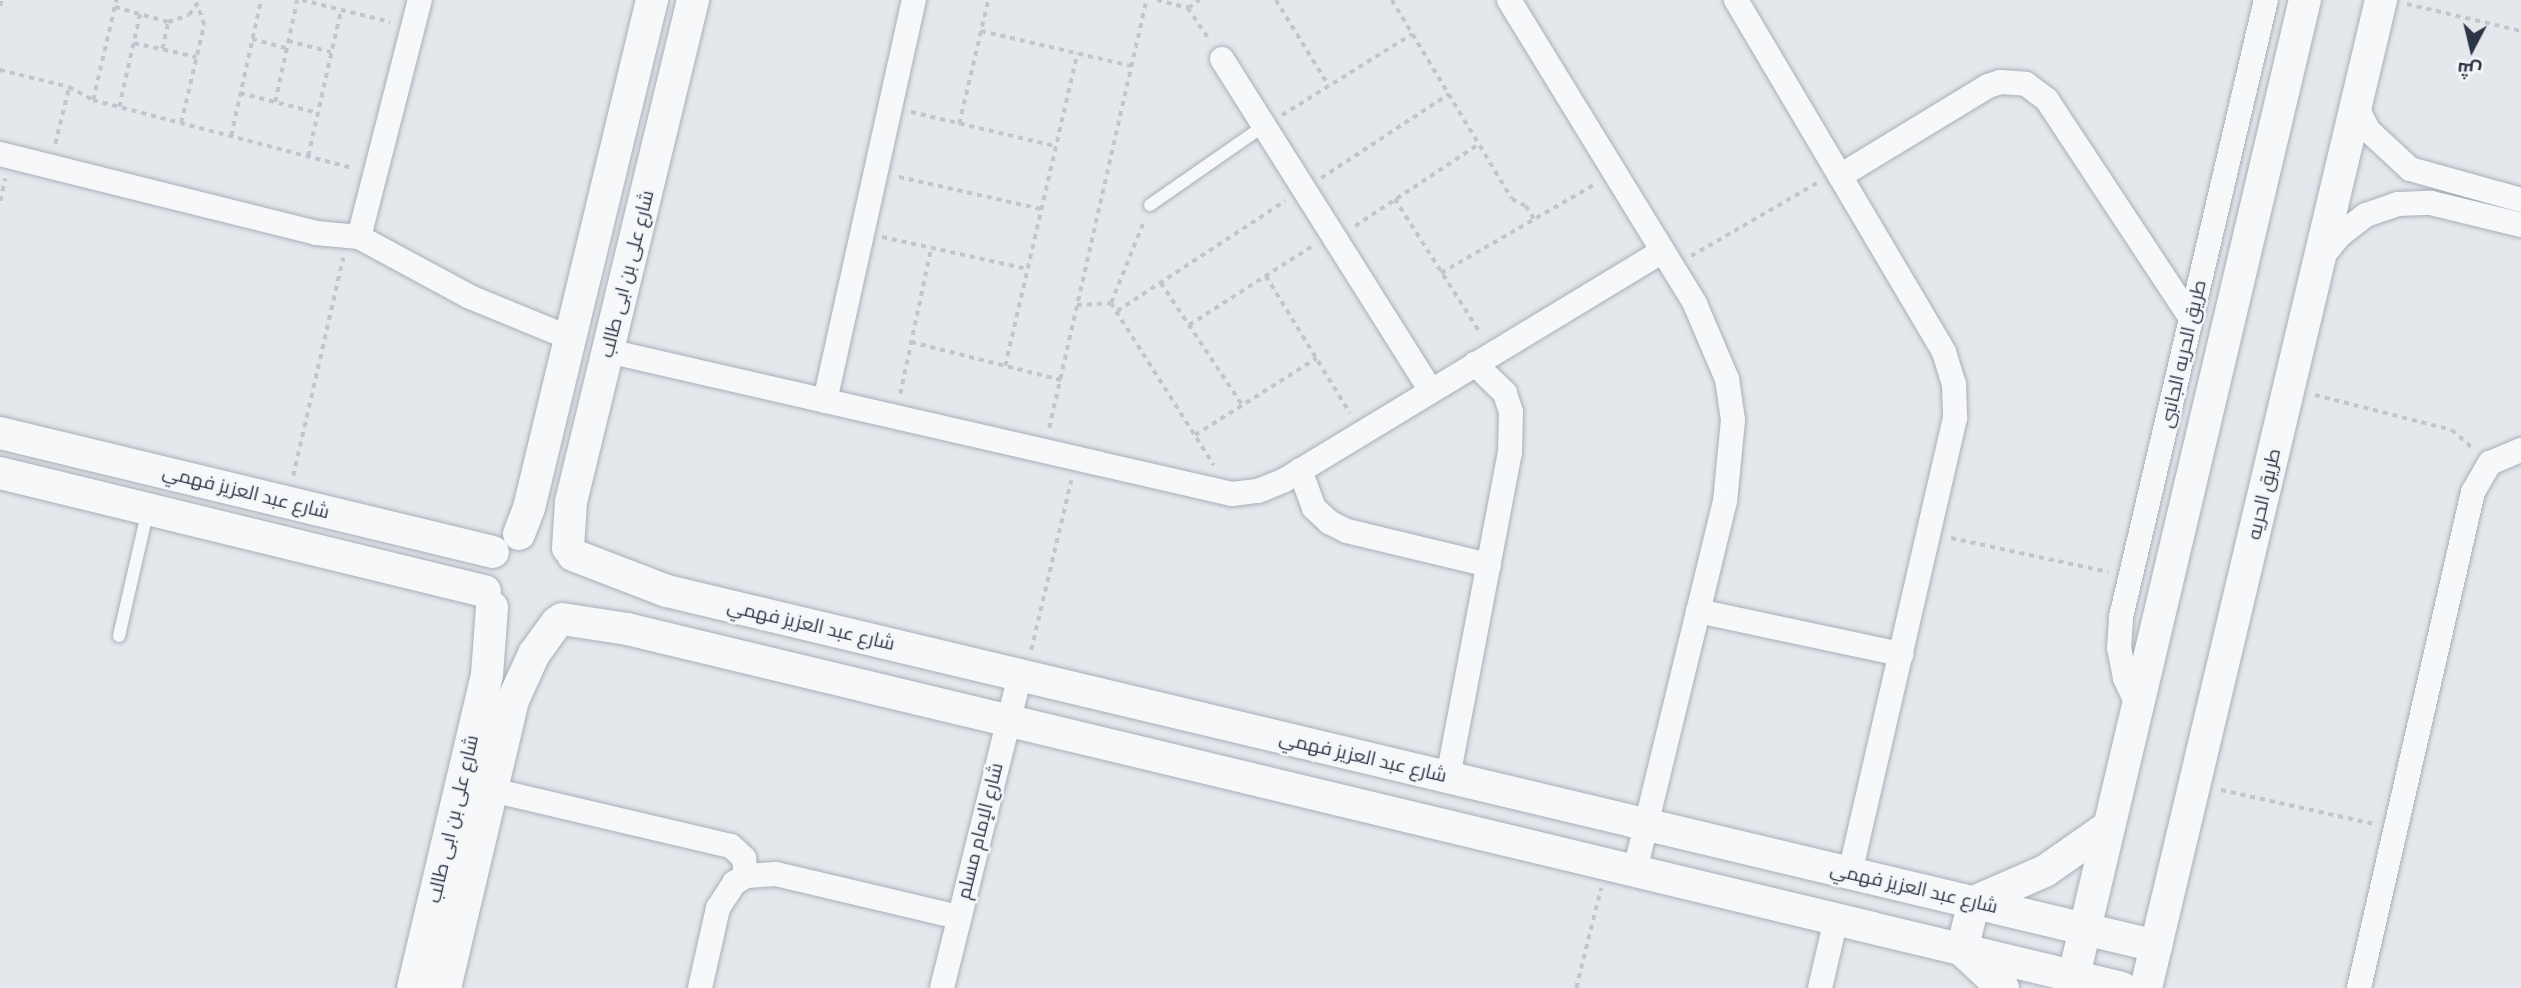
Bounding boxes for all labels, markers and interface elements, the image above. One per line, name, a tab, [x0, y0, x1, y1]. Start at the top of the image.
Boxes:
north arrow	[2437, 14, 2507, 84]
text: ش	[2456, 57, 2483, 83]
street label: شارع على بن ابى طالب	[595, 188, 659, 360]
street label: طريق الحريه الجانبى	[2155, 278, 2211, 430]
street label: طريق الحريه	[2242, 446, 2286, 542]
street label: شارع عبد العزيز فهمي	[160, 460, 332, 524]
street label: شارع عبد العزيز فهمي	[725, 595, 897, 655]
street label: شارع عبد العزيز فهمي	[1277, 727, 1449, 787]
street label: شارع على بن ابى طالب	[423, 733, 483, 905]
street label: شارع الإمام مسلم	[952, 760, 1008, 902]
street label: شارع عبد العزيز فهمي	[1828, 858, 2000, 918]

